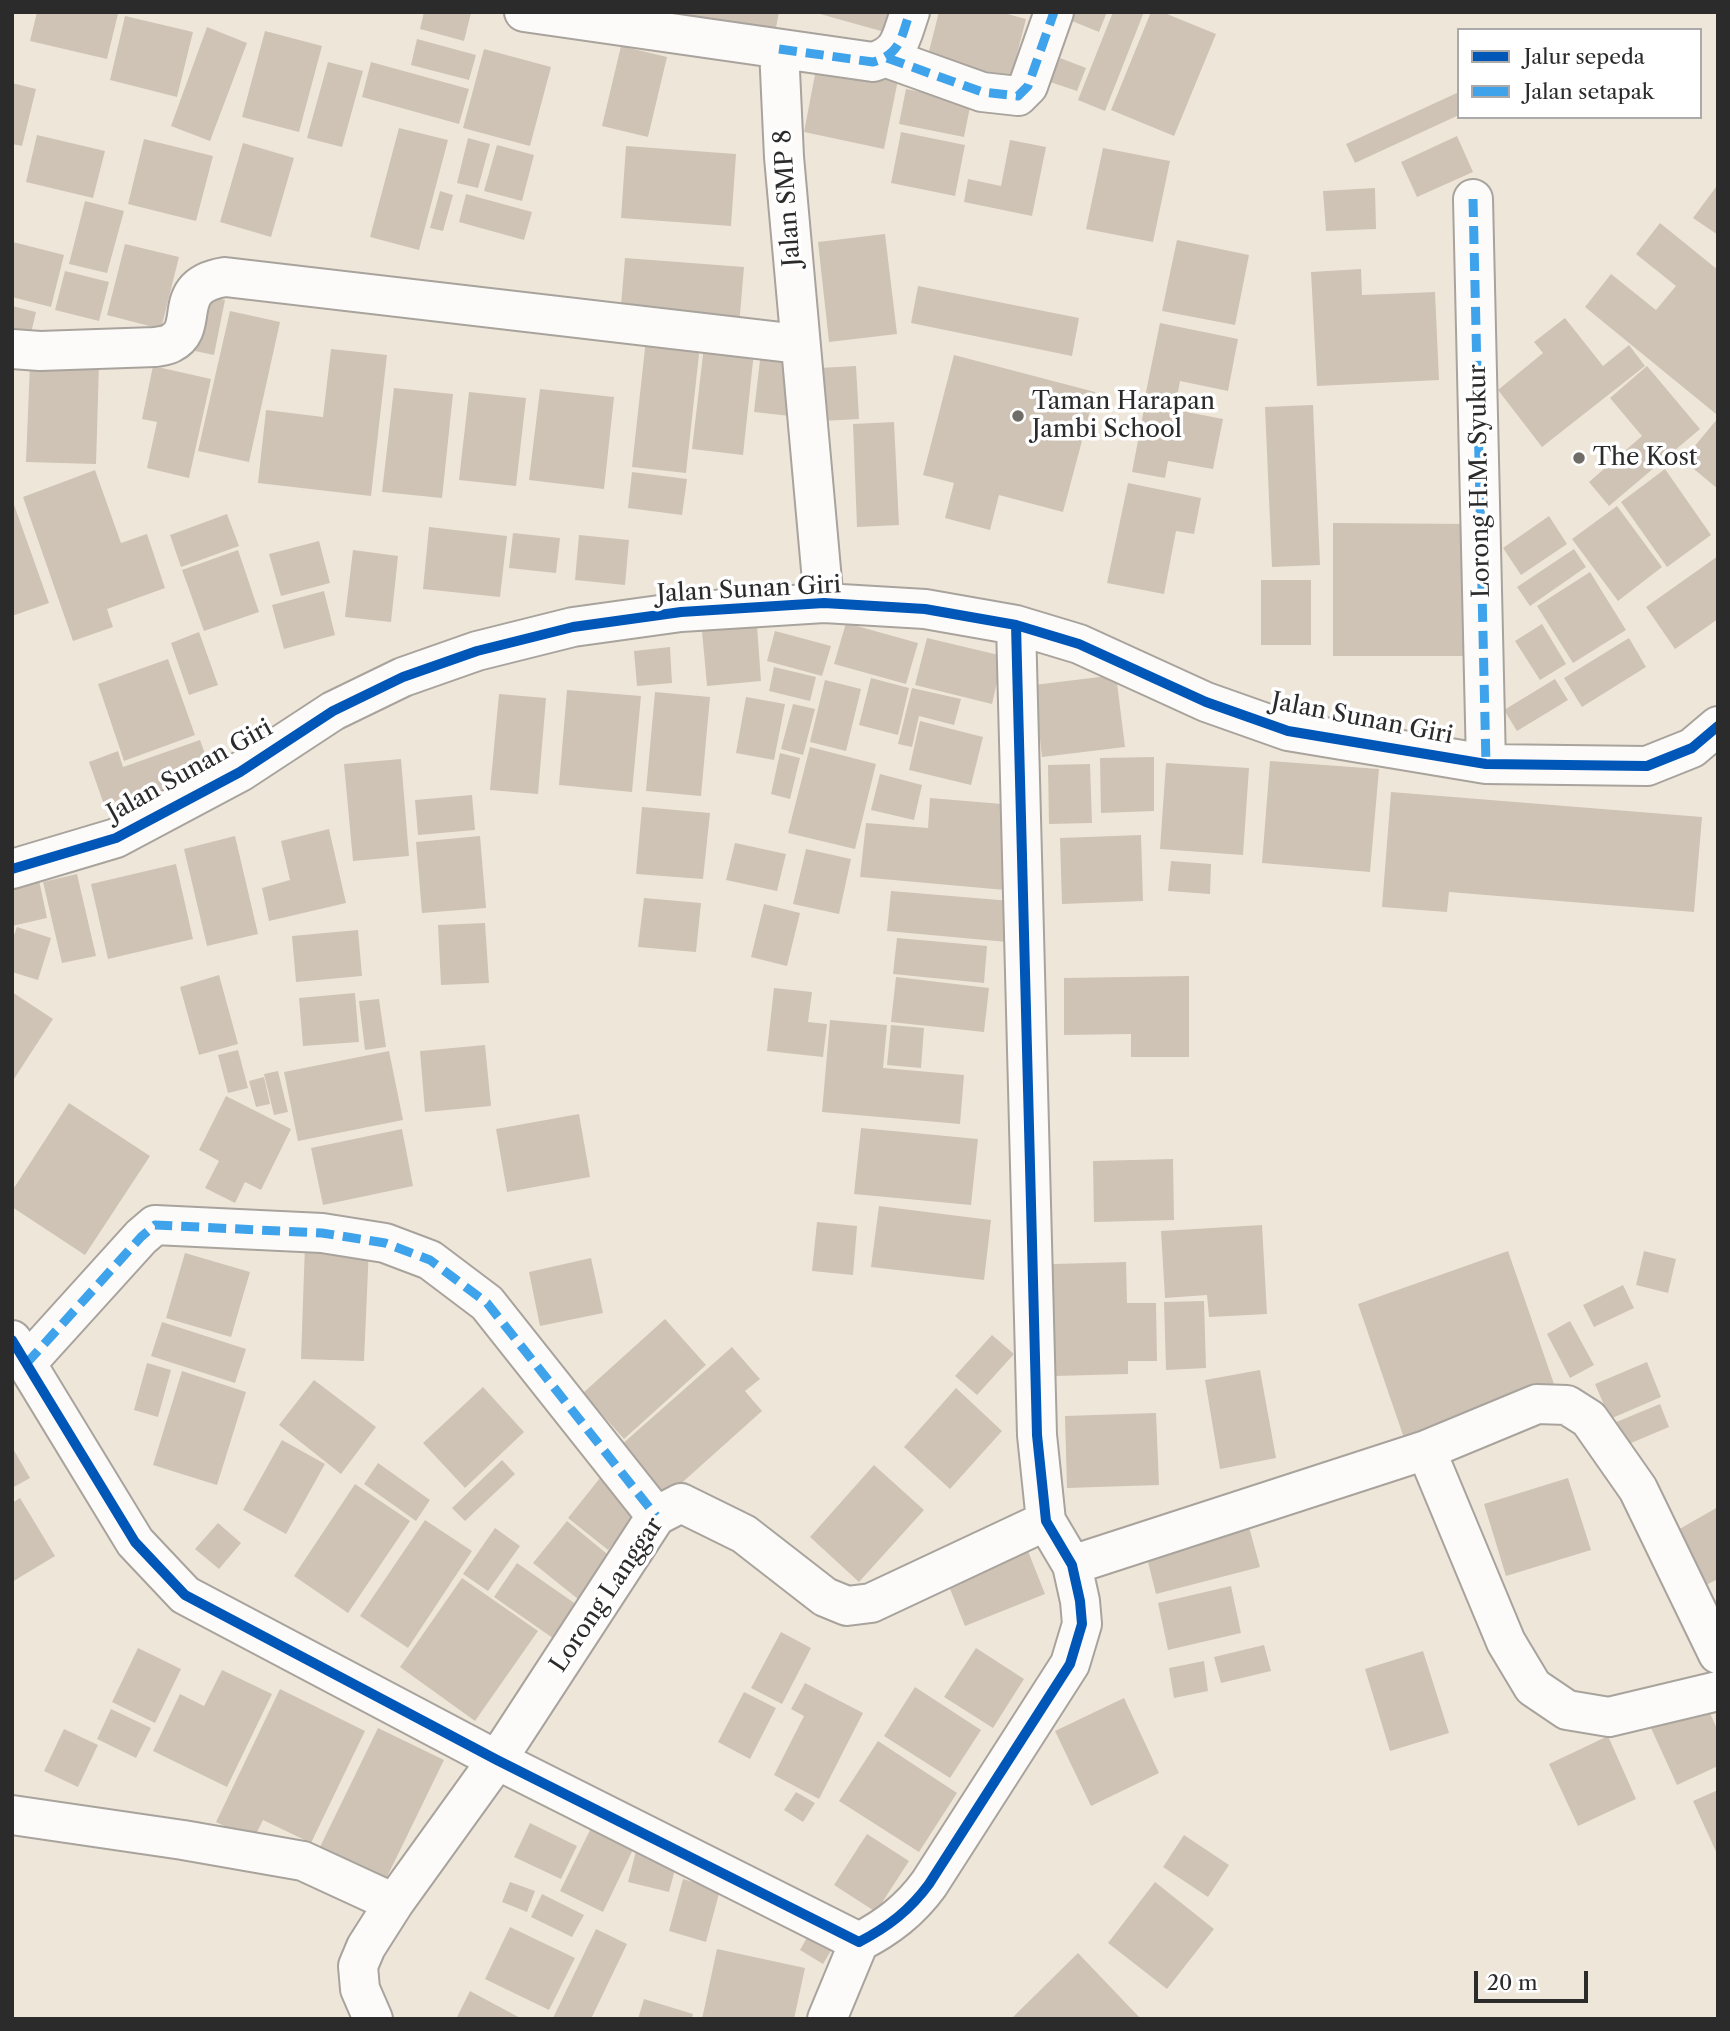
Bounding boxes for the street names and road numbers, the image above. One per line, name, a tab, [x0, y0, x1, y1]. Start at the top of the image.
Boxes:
street label: Jalan SMP 8	[769, 129, 807, 267]
street label: Lorong H.M. Syukur	[1464, 364, 1496, 598]
street label: Jalan Sunan Giri	[656, 571, 842, 609]
street label: Jalan Sunan Giri	[1269, 687, 1455, 751]
street label: Jalan Sunan Giri	[102, 714, 278, 828]
street label: Lorong Langgar	[545, 1512, 669, 1678]

